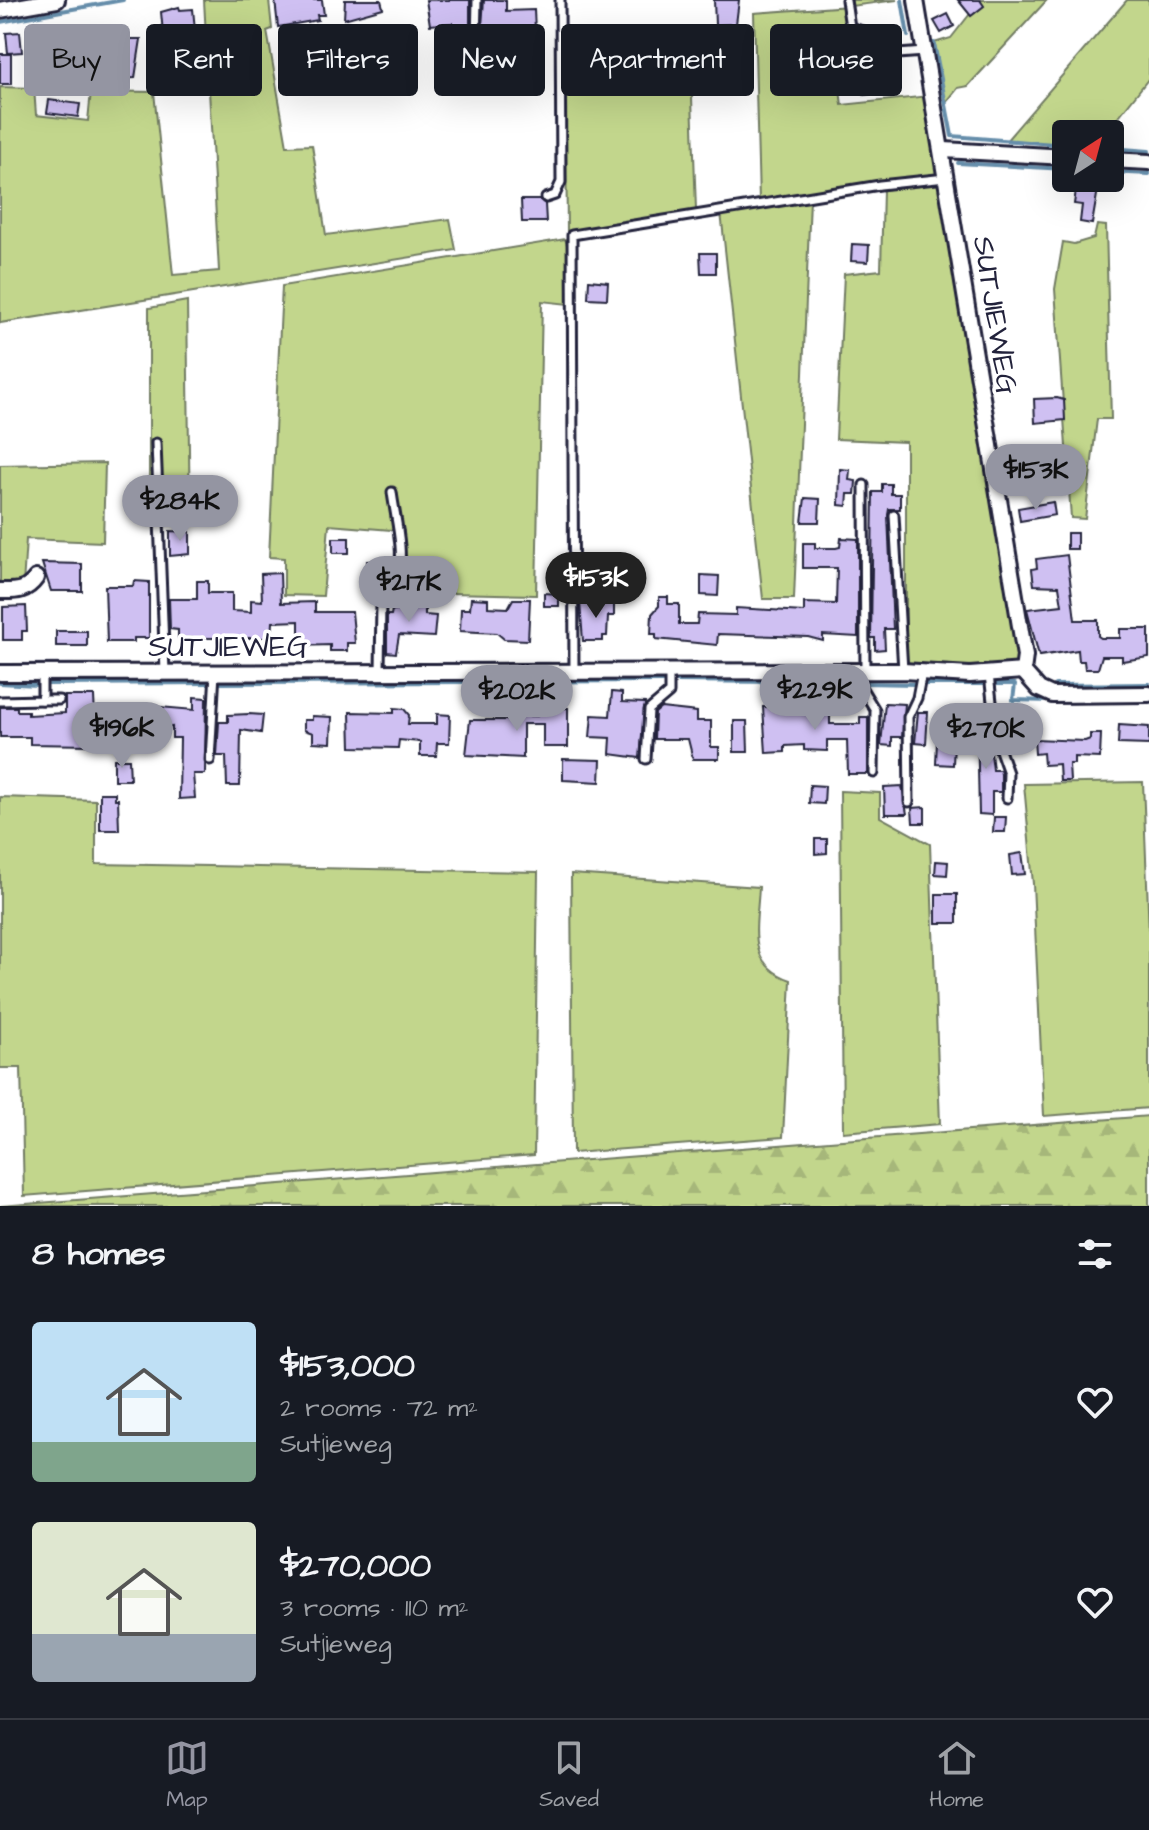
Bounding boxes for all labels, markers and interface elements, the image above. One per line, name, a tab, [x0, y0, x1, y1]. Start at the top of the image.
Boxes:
chip: Buy	[24, 24, 130, 96]
chip: Rent	[146, 24, 262, 96]
chip: Filters	[278, 24, 418, 96]
chip: New	[434, 24, 545, 96]
chip: Apartment	[561, 24, 754, 96]
chip: House	[770, 24, 902, 96]
north arrow	[1052, 120, 1124, 192]
map controls	[1052, 120, 1124, 192]
street label: SUTJIEWEG	[962, 233, 1028, 398]
pin: $153K	[980, 444, 1092, 512]
text: $153K	[1003, 452, 1069, 488]
pin: $284K	[124, 475, 236, 543]
text: $284K	[140, 483, 220, 519]
pin: $153K	[540, 552, 652, 620]
pin: $217K	[353, 556, 465, 624]
text: $153K	[563, 560, 629, 596]
text: $217K	[377, 564, 441, 600]
street label: SUTJIEWEG	[148, 626, 308, 668]
pin: $229K	[759, 664, 871, 732]
pin: $202K	[461, 665, 573, 733]
text: $229K	[778, 672, 852, 708]
text: $202K	[479, 673, 555, 709]
pin: $196K	[66, 702, 178, 770]
pin: $270K	[930, 703, 1042, 771]
text: $196K	[90, 710, 154, 746]
text: $270K	[947, 711, 1025, 747]
text: 8 homes	[32, 1230, 166, 1278]
icon: filters	[1073, 1232, 1117, 1276]
text: $153,000	[280, 1342, 415, 1390]
icon: home	[96, 1354, 192, 1450]
icon: heart	[1073, 1380, 1117, 1424]
text: 2 rooms · 72 m²	[280, 1390, 478, 1426]
text: Sutjieweg	[280, 1426, 392, 1462]
text: $270,000	[280, 1542, 431, 1590]
icon: home	[96, 1554, 192, 1650]
icon: heart	[1073, 1580, 1117, 1624]
text: 3 rooms · 110 m²	[280, 1590, 468, 1626]
text: Sutjieweg	[280, 1626, 392, 1662]
tab: Map	[165, 1736, 209, 1815]
tab: Saved	[539, 1736, 599, 1815]
tab: Home	[929, 1736, 984, 1815]

